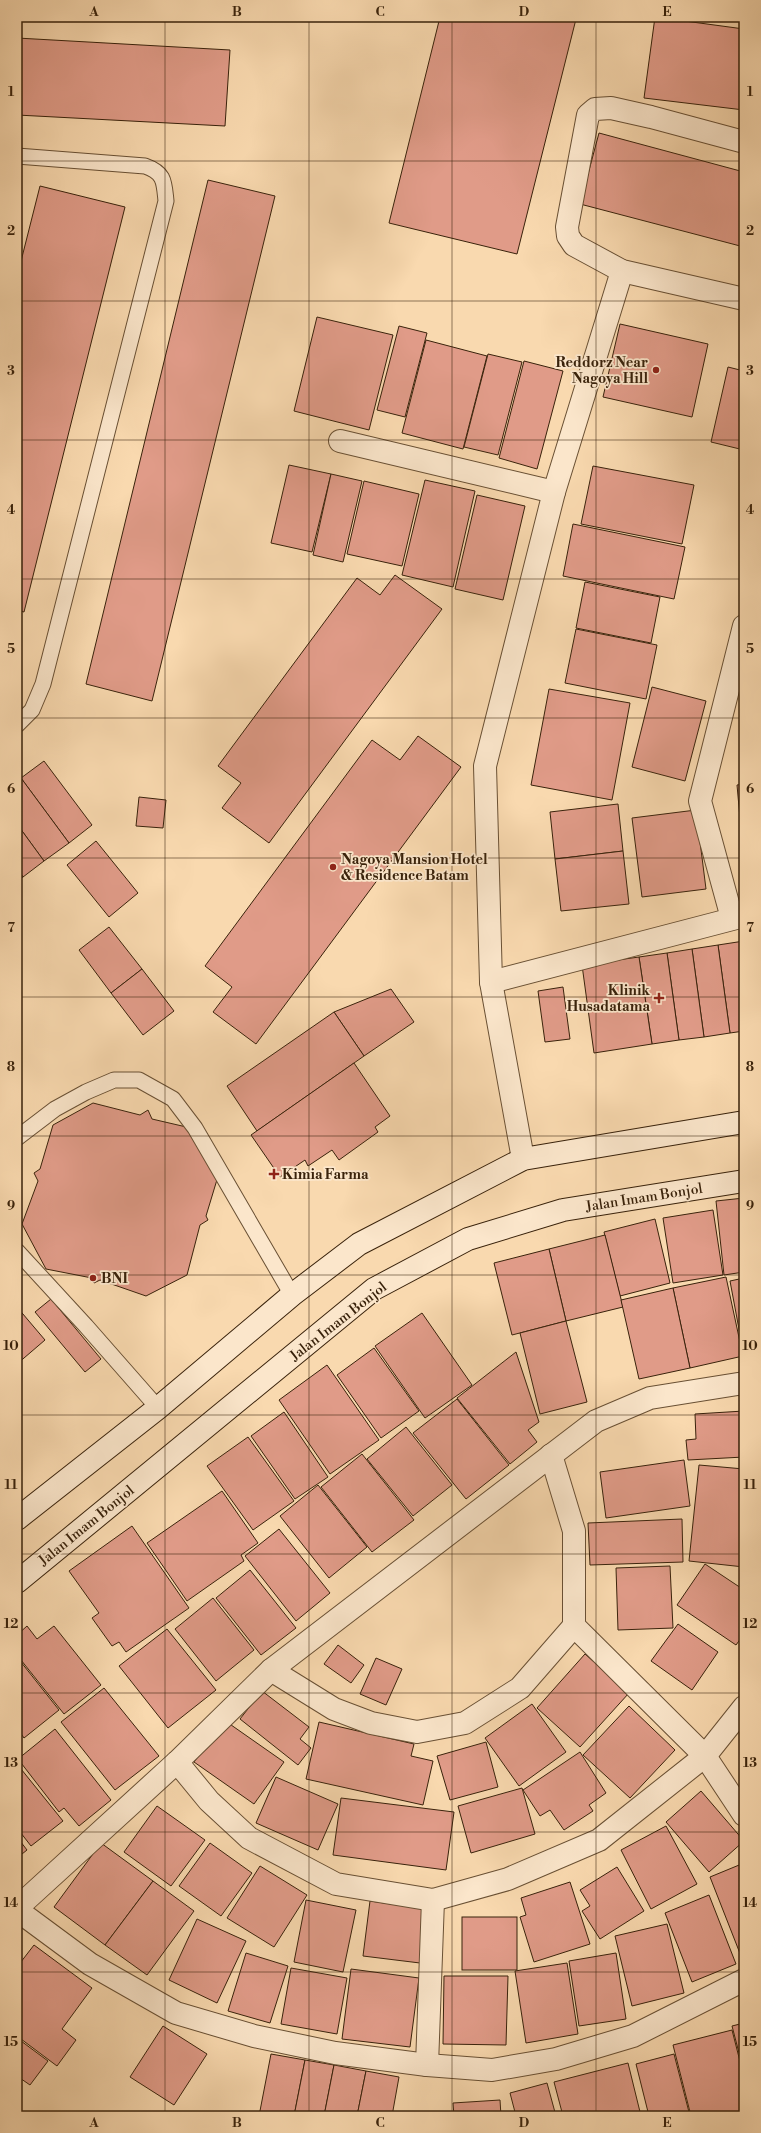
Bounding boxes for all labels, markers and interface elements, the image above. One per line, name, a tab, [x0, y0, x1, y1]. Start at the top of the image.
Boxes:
text: A	[88, 4, 99, 20]
text: B	[232, 4, 242, 20]
text: C	[375, 4, 385, 20]
text: D	[519, 4, 529, 20]
text: E	[662, 4, 672, 20]
text: 1	[8, 84, 15, 100]
text: 1	[747, 84, 754, 100]
text: 2	[7, 223, 15, 239]
text: 2	[746, 223, 754, 239]
place label: Reddorz Near Nagoya Hill	[555, 354, 648, 388]
text: 3	[7, 363, 15, 379]
text: 3	[746, 363, 754, 379]
marker: Reddorz Near Nagoya Hill	[651, 365, 661, 375]
text: 4	[7, 502, 16, 518]
text: 4	[746, 502, 755, 518]
text: 5	[7, 641, 15, 657]
text: 5	[746, 641, 754, 657]
text: 6	[7, 781, 15, 797]
text: 6	[746, 781, 754, 797]
place label: Nagoya Mansion Hotel & Residence Batam	[341, 851, 488, 885]
marker: Nagoya Mansion Hotel & Residence Batam	[328, 862, 338, 872]
text: 7	[7, 920, 15, 936]
text: 7	[746, 920, 754, 936]
place label: Klinik Husadatama	[567, 982, 650, 1016]
marker: Klinik Husadatama	[653, 992, 665, 1004]
text: 8	[7, 1059, 15, 1075]
text: 8	[746, 1059, 754, 1075]
place label: Kimia Farma	[282, 1166, 369, 1184]
marker: Kimia Farma	[269, 1169, 279, 1179]
street label: Jalan Imam Bonjol	[584, 1180, 704, 1216]
text: 9	[7, 1198, 15, 1214]
text: 9	[746, 1198, 754, 1214]
place label: BNI	[101, 1270, 129, 1288]
marker: BNI	[88, 1273, 98, 1283]
street label: Jalan Imam Bonjol	[286, 1278, 391, 1366]
text: 10	[3, 1338, 19, 1354]
text: 10	[742, 1338, 758, 1354]
text: 11	[5, 1477, 18, 1493]
text: 11	[744, 1477, 757, 1493]
street label: Jalan Imam Bonjol	[34, 1482, 138, 1571]
text: 12	[4, 1616, 18, 1632]
text: 12	[743, 1616, 757, 1632]
text: 13	[4, 1755, 18, 1771]
text: 13	[743, 1755, 757, 1771]
text: 14	[4, 1895, 18, 1911]
text: 14	[743, 1895, 757, 1911]
text: 15	[4, 2034, 18, 2050]
text: 15	[743, 2034, 757, 2050]
text: A	[88, 2115, 99, 2131]
text: B	[232, 2115, 242, 2131]
text: C	[375, 2115, 385, 2131]
text: D	[519, 2115, 529, 2131]
text: E	[662, 2115, 672, 2131]

